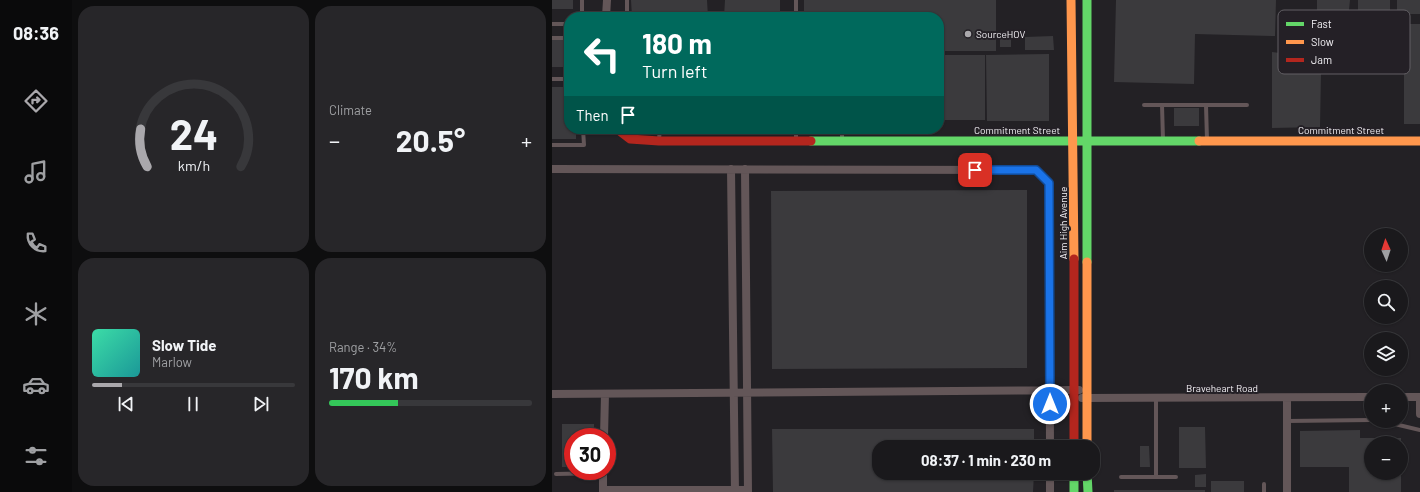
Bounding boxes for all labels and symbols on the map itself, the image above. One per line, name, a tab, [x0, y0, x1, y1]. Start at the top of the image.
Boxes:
legend	[1278, 10, 1410, 74]
text: Fast	[1311, 17, 1332, 30]
place label: SourceHOV	[976, 28, 1025, 40]
marker: SourceHOV	[963, 29, 973, 39]
text: Slow	[1311, 35, 1334, 48]
text: Jam	[1311, 53, 1332, 66]
street label: Commitment Street	[974, 124, 1060, 136]
street label: Commitment Street	[1298, 124, 1384, 136]
pin	[958, 153, 992, 187]
street label: Aim High Avenue	[1057, 187, 1069, 259]
north arrow	[1364, 228, 1408, 272]
street label: Braveheart Road	[1186, 382, 1258, 394]
position arrow	[1029, 383, 1071, 425]
speed limit sign: 30	[564, 428, 616, 480]

